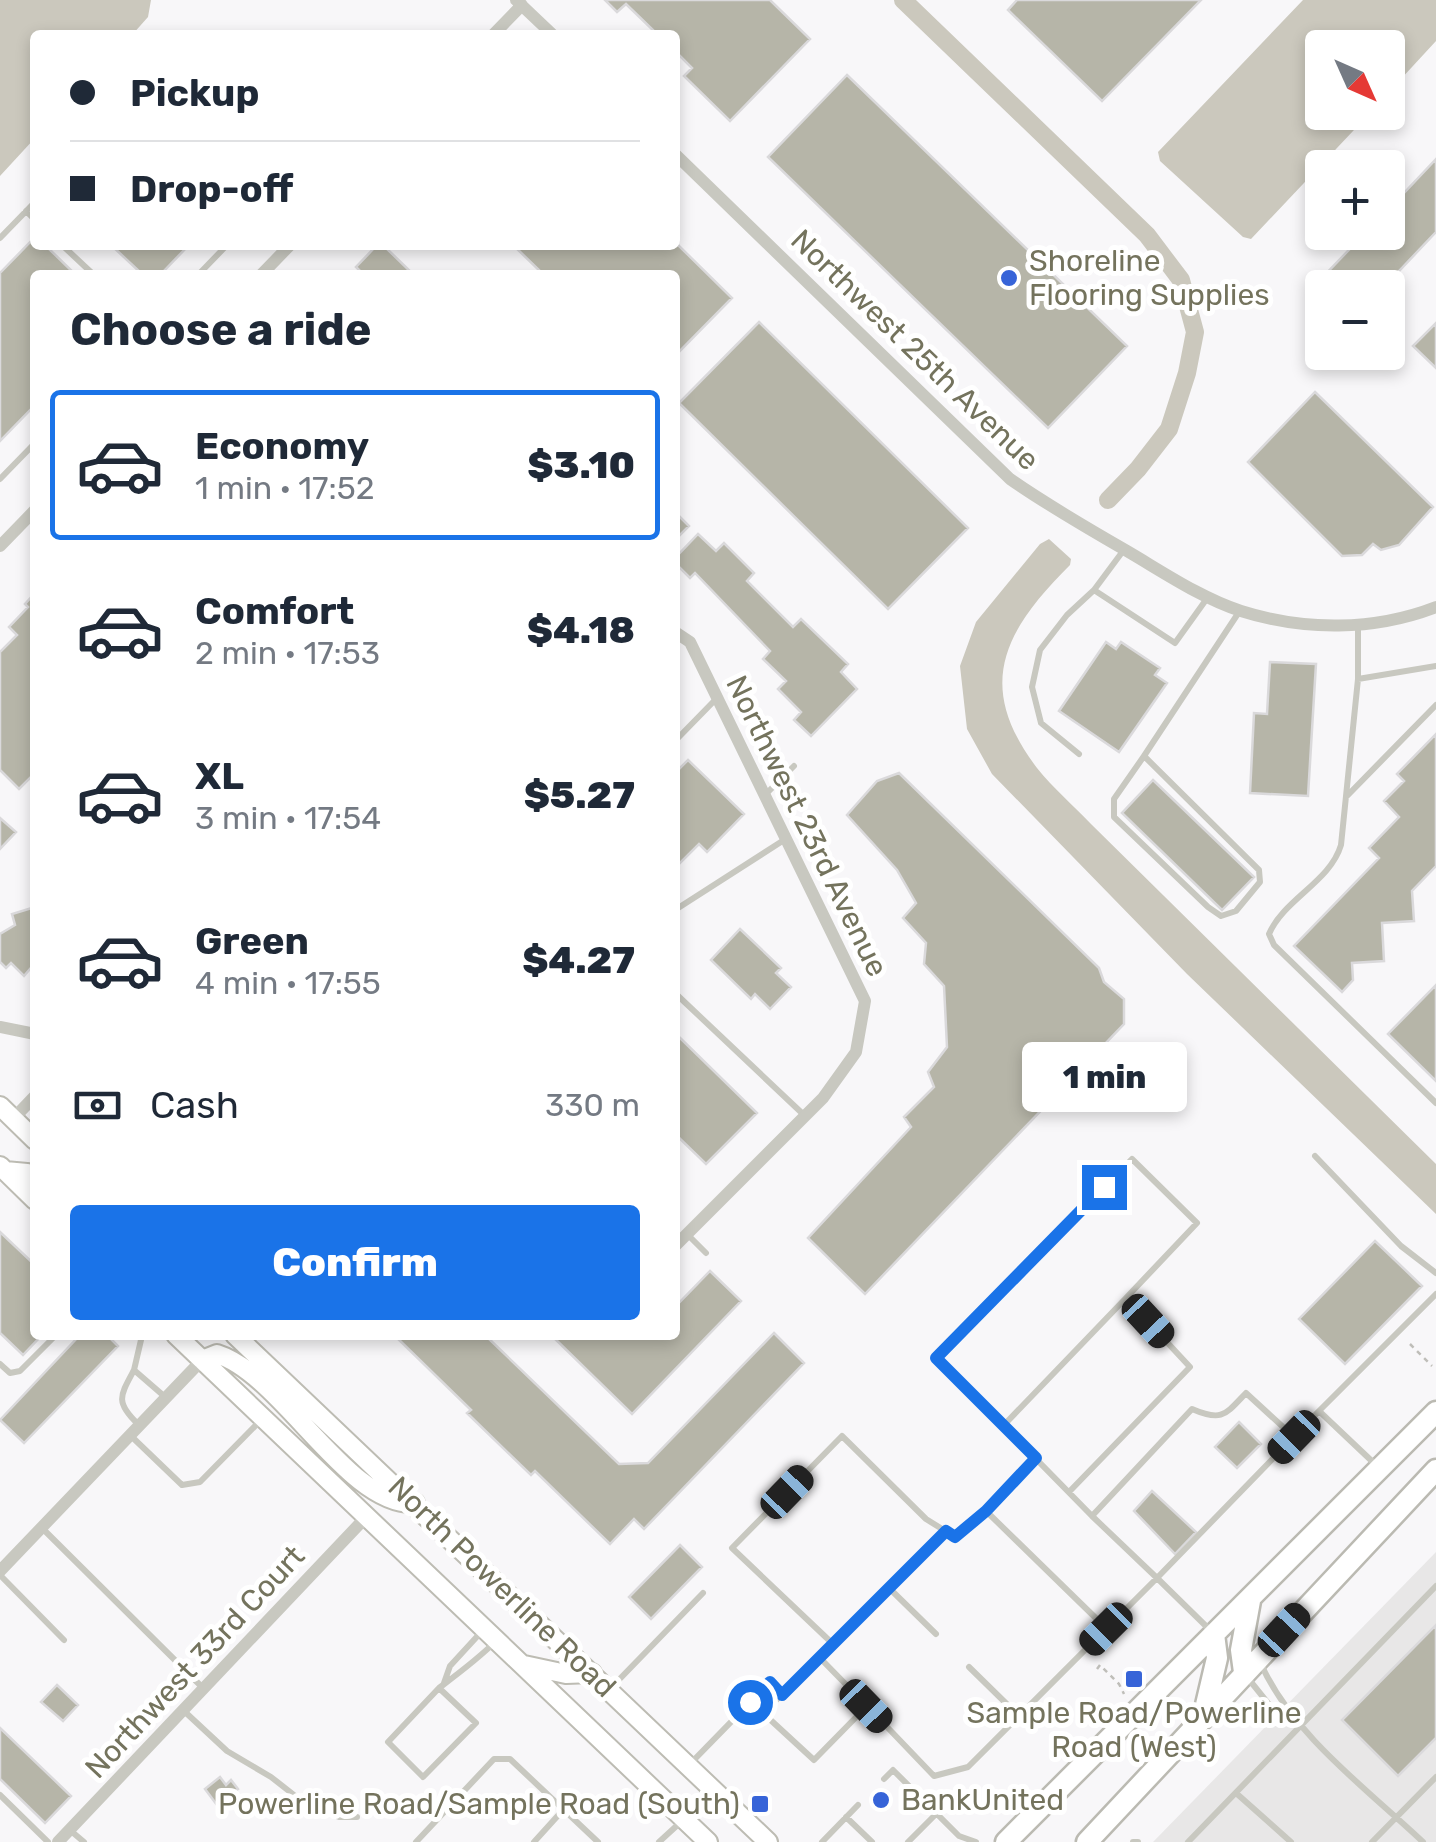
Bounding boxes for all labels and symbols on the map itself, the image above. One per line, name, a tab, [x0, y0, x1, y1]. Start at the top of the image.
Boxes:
north arrow	[1305, 30, 1405, 130]
street label: Northwest 25th Avenue	[783, 222, 1047, 478]
place label: Shoreline Flooring Supplies	[1029, 243, 1269, 313]
marker: Shoreline Flooring Supplies	[998, 267, 1020, 289]
street label: Northwest 23rd Avenue	[718, 670, 896, 982]
callout: 1 min	[1022, 1042, 1186, 1112]
route end	[1082, 1165, 1127, 1210]
car	[1117, 1289, 1179, 1353]
car	[1262, 1405, 1326, 1469]
car	[755, 1460, 819, 1524]
street label: North Powerline Road	[381, 1469, 623, 1705]
street label: Northwest 33rd Court	[78, 1538, 312, 1786]
car	[1074, 1597, 1138, 1661]
car	[1253, 1598, 1315, 1662]
marker: Sample Road/Powerline Road (West)	[1123, 1668, 1145, 1690]
car	[834, 1674, 898, 1738]
route start	[728, 1680, 773, 1725]
place label: Sample Road/Powerline Road (West)	[966, 1695, 1302, 1765]
place label: BankUnited	[901, 1782, 1064, 1818]
place label: Powerline Road/Sample Road (South)	[218, 1786, 740, 1822]
marker: BankUnited	[870, 1789, 892, 1811]
marker: Powerline Road/Sample Road (South)	[749, 1793, 771, 1815]

